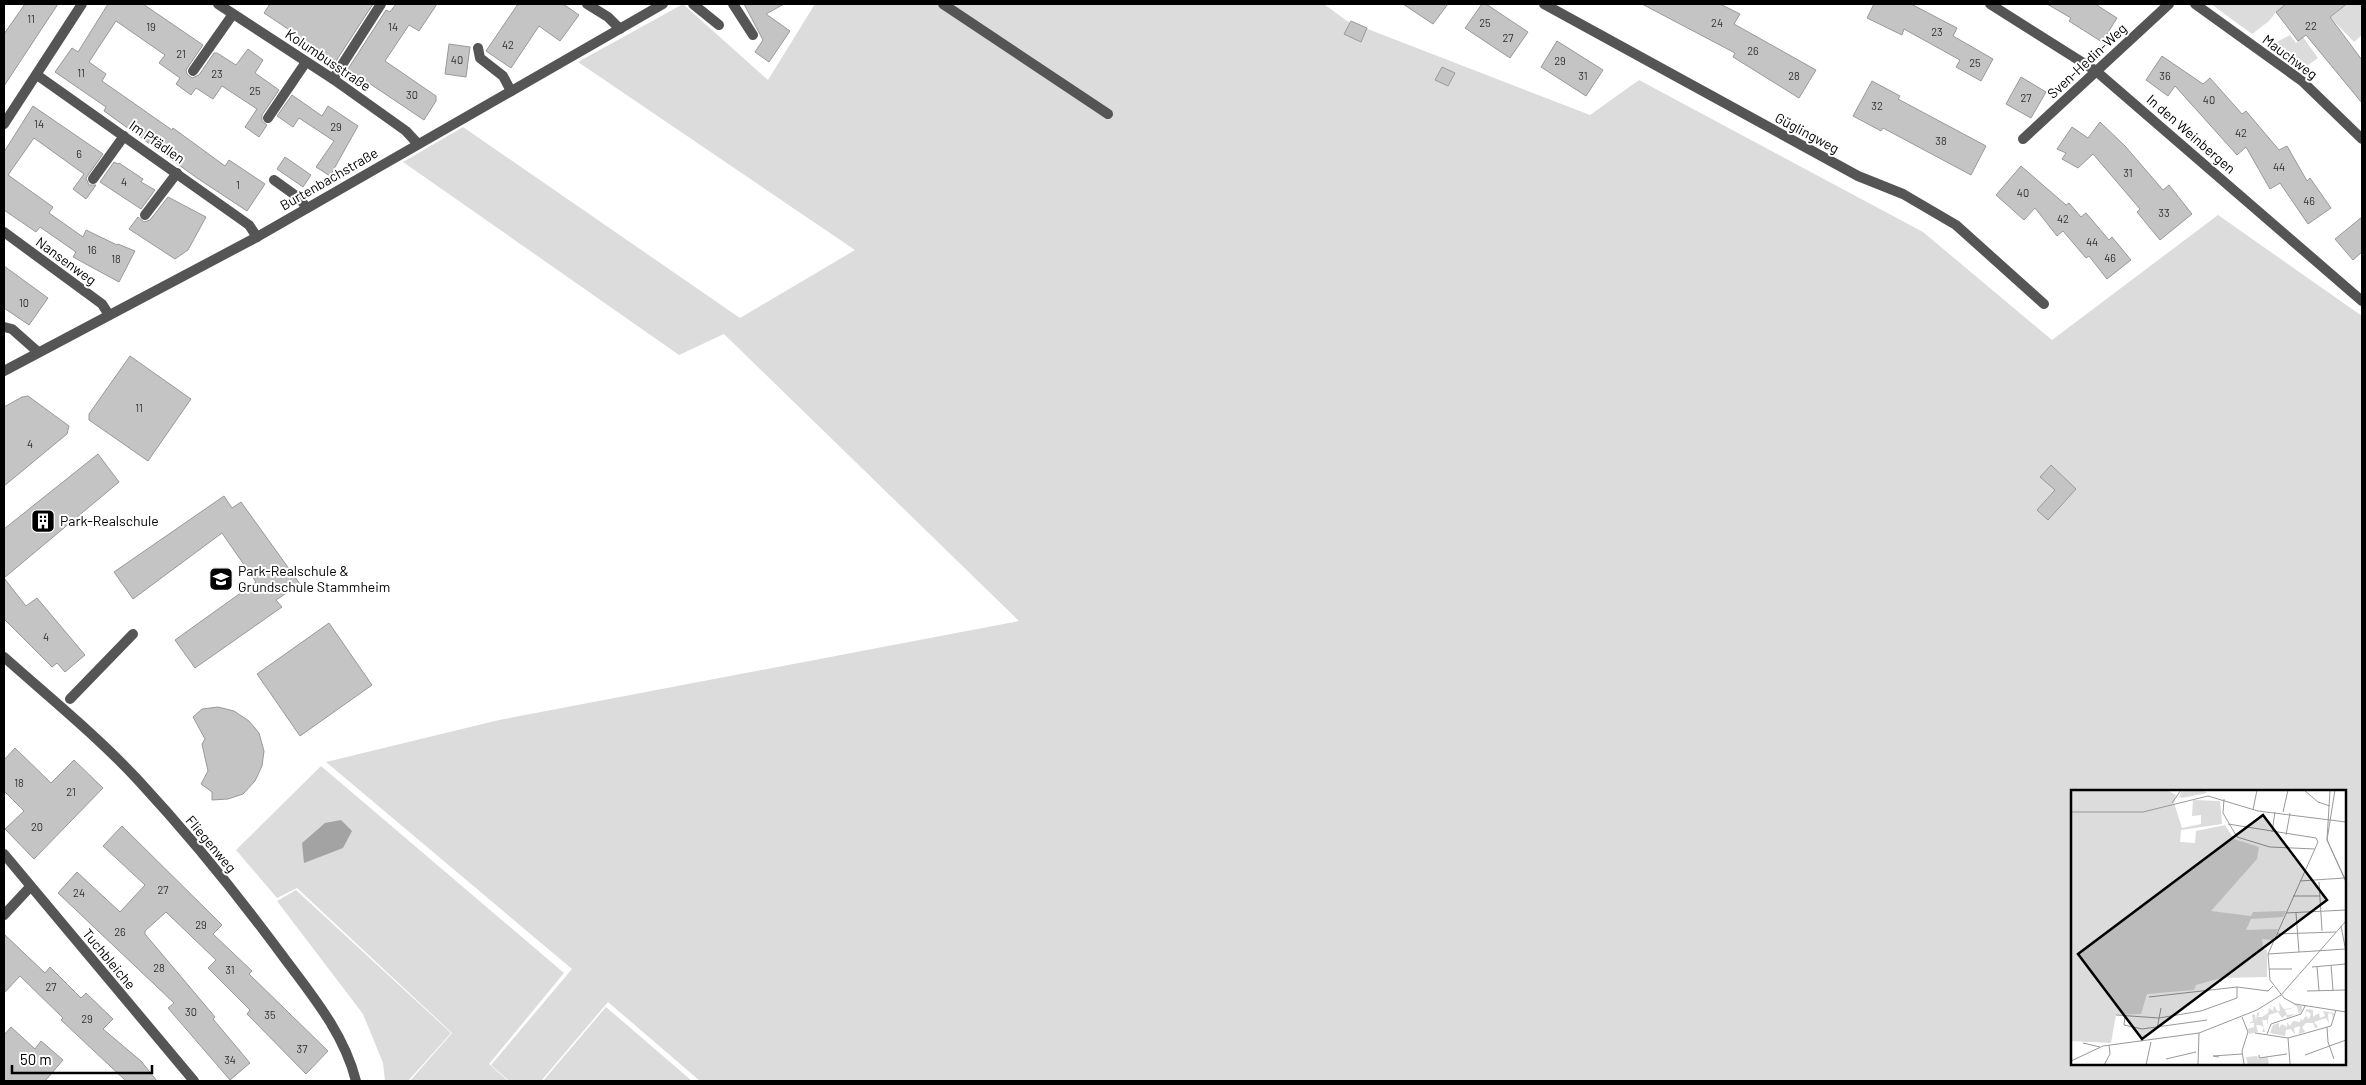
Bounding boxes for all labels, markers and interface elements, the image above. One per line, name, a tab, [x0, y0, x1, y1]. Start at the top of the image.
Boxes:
house number: 11	[27, 12, 35, 25]
house number: 25	[1479, 16, 1491, 29]
house number: 24	[1711, 16, 1723, 29]
house number: 22	[2305, 19, 2317, 32]
house number: 19	[146, 20, 156, 33]
house number: 14	[388, 20, 398, 33]
street label: Sven-Hedin-Weg	[2043, 20, 2130, 102]
street label: Kolumbusstraße	[282, 25, 374, 94]
house number: 23	[1931, 25, 1943, 38]
street label: Mauchweg	[2260, 30, 2321, 83]
house number: 27	[1502, 31, 1514, 44]
house number: 42	[502, 38, 514, 51]
house number: 26	[1747, 44, 1759, 57]
house number: 21	[176, 47, 186, 60]
house number: 40	[451, 53, 463, 66]
house number: 29	[1554, 54, 1566, 67]
house number: 25	[1969, 56, 1981, 69]
house number: 11	[77, 66, 85, 79]
house number: 23	[211, 67, 223, 80]
house number: 31	[1578, 69, 1588, 82]
house number: 28	[1788, 69, 1800, 82]
house number: 36	[2159, 69, 2171, 82]
house number: 25	[249, 84, 261, 97]
house number: 30	[406, 88, 418, 101]
street label: In den Weinbergen	[2143, 90, 2239, 177]
house number: 27	[2020, 91, 2032, 104]
house number: 40	[2203, 93, 2215, 106]
house number: 32	[1871, 99, 1883, 112]
street label: Güglingweg	[1772, 109, 1842, 157]
street label: Im Pfädlen	[126, 116, 188, 167]
house number: 14	[34, 117, 44, 130]
house number: 29	[330, 120, 342, 133]
house number: 42	[2235, 126, 2247, 139]
house number: 38	[1935, 134, 1947, 147]
street label: Burtenbachstraße	[277, 144, 381, 213]
house number: 6	[76, 147, 82, 160]
house number: 44	[2273, 160, 2285, 173]
house number: 31	[2123, 166, 2133, 179]
house number: 4	[121, 175, 127, 188]
house number: 1	[236, 178, 240, 191]
house number: 40	[2017, 186, 2029, 199]
house number: 46	[2303, 194, 2315, 207]
house number: 33	[2158, 206, 2170, 219]
house number: 42	[2057, 212, 2069, 225]
street label: Nansenweg	[33, 233, 100, 288]
house number: 44	[2086, 235, 2098, 248]
house number: 16	[87, 243, 97, 256]
house number: 46	[2104, 251, 2116, 264]
house number: 18	[111, 252, 121, 265]
house number: 10	[19, 296, 29, 309]
house number: 11	[135, 401, 143, 414]
house number: 4	[27, 437, 33, 450]
building icon: Park-Realschule	[30, 508, 56, 534]
place label: Park-Realschule	[60, 512, 159, 529]
place label: Park-Realschule & Grundschule Stammheim	[238, 562, 390, 595]
school or university icon: Park-Realschule & Grundschule Stammheim	[208, 566, 234, 592]
house number: 4	[43, 630, 49, 643]
house number: 18	[14, 776, 24, 789]
house number: 21	[66, 785, 76, 798]
inset map	[2071, 790, 2346, 1065]
street label: Fliegenweg	[183, 812, 240, 876]
house number: 20	[31, 820, 43, 833]
house number: 27	[157, 883, 169, 896]
house number: 24	[73, 886, 85, 899]
house number: 29	[195, 918, 207, 931]
street label: Tuchbleiche	[79, 925, 140, 992]
house number: 26	[114, 925, 126, 938]
house number: 28	[153, 961, 165, 974]
house number: 31	[225, 963, 235, 976]
house number: 27	[45, 980, 57, 993]
house number: 30	[185, 1005, 197, 1018]
house number: 35	[264, 1008, 276, 1021]
house number: 29	[81, 1012, 93, 1025]
scale bar	[12, 1042, 152, 1074]
house number: 37	[297, 1042, 307, 1055]
text: 50 m	[20, 1050, 52, 1068]
house number: 34	[224, 1053, 236, 1066]

